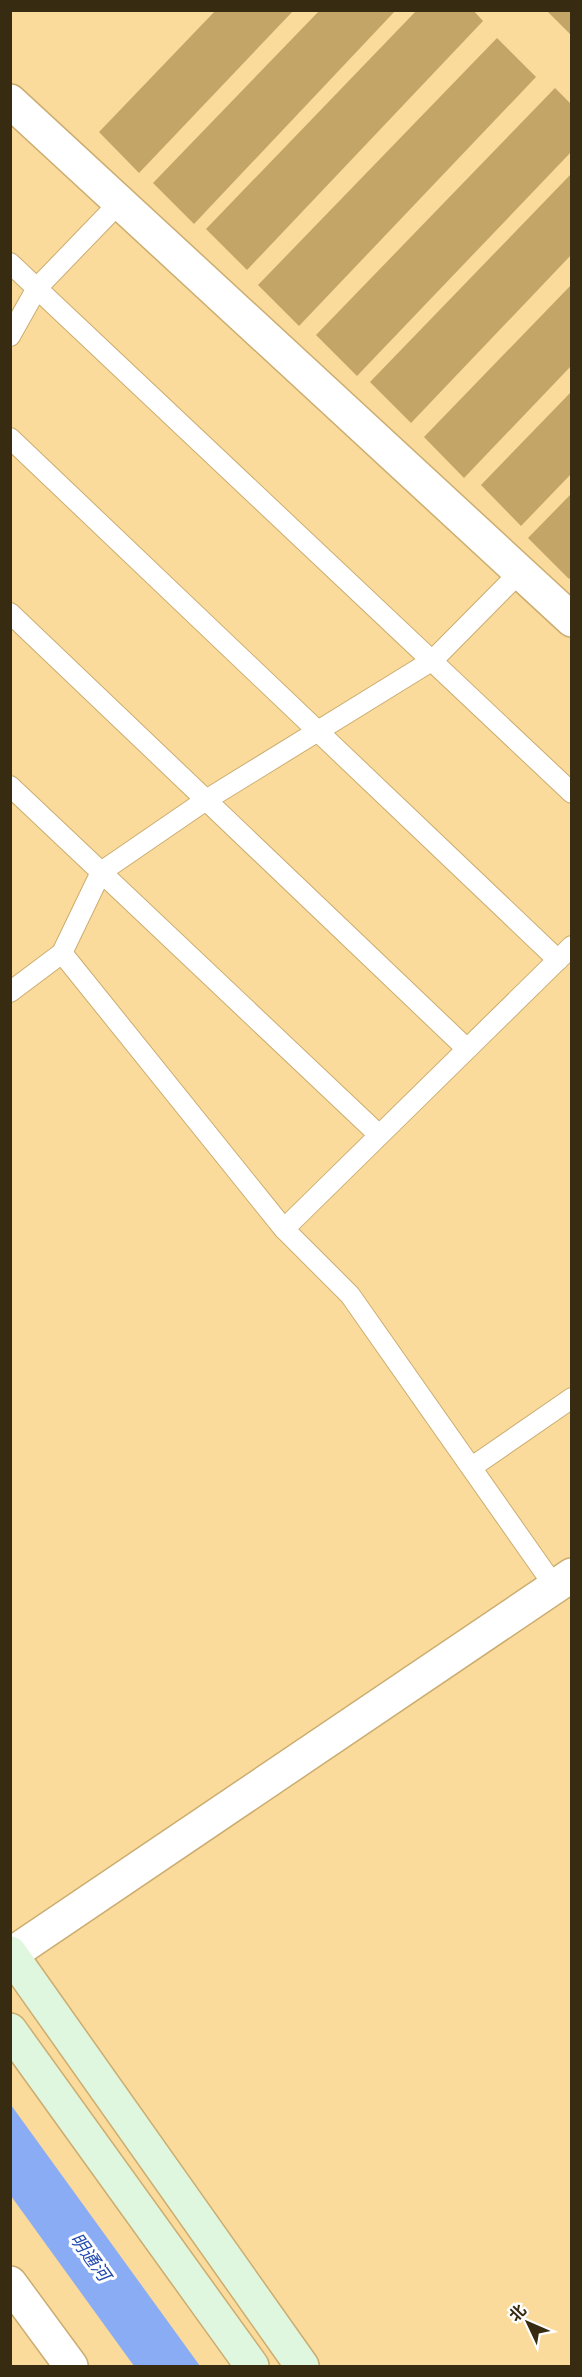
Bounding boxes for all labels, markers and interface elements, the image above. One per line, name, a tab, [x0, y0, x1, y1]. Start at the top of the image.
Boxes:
water label: 明通河	[64, 2228, 117, 2288]
north arrow	[498, 2293, 558, 2353]
text: 北	[504, 2300, 531, 2327]

